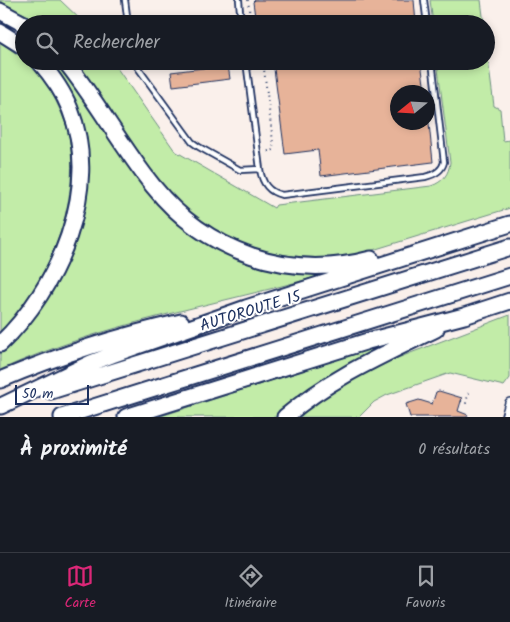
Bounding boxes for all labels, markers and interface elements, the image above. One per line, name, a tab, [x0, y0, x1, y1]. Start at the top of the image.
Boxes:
search box	[15, 15, 495, 70]
text: Rechercher	[73, 28, 160, 58]
icon: search	[33, 29, 61, 57]
north arrow	[390, 85, 435, 130]
street label: AUTOROUTE 15	[197, 284, 305, 339]
scale bar	[15, 382, 89, 405]
text: 50 m	[22, 383, 53, 405]
text: À proximité	[20, 433, 127, 466]
text: 0 résultats	[418, 437, 490, 462]
tab: Carte	[64, 562, 96, 614]
tab: Itinéraire	[225, 562, 277, 614]
tab: Favoris	[406, 562, 446, 614]

